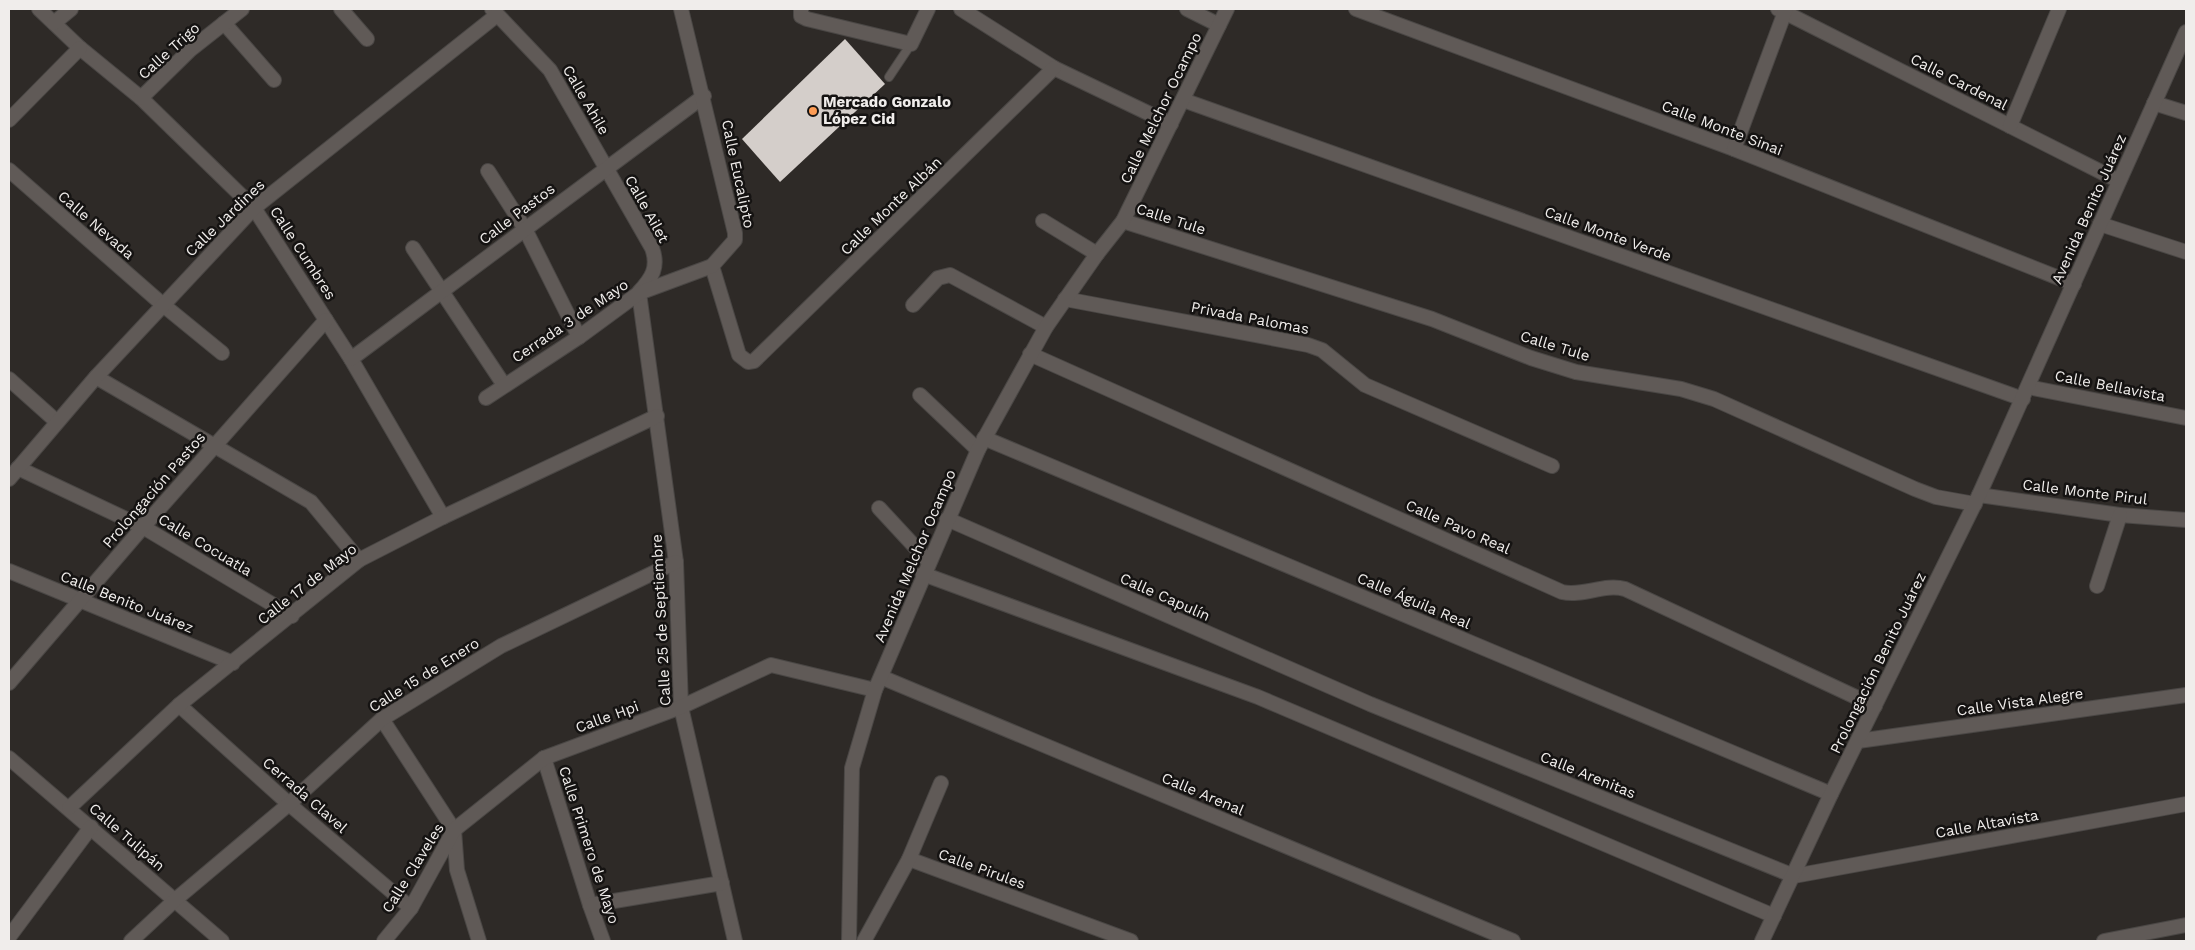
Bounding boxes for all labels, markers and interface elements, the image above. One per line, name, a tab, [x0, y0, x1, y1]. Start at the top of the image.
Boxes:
street label: Calle Trigo	[135, 19, 203, 83]
street label: Calle Melchor Ocampo	[1117, 29, 1205, 187]
street label: Calle Cardenal	[1907, 50, 2011, 114]
street label: Calle Ahile	[559, 62, 613, 138]
place label: Mercado Gonzalo López Cid	[823, 93, 951, 128]
street label: Calle Monte Sinai	[1659, 97, 1785, 159]
marker: Mercado Gonzalo López Cid	[807, 105, 819, 117]
street label: Calle Eucalipto	[718, 118, 758, 230]
street label: Avenida Benito Juárez	[2048, 131, 2130, 287]
street label: Calle Monte Albán	[837, 153, 945, 259]
street label: Calle Ailet	[621, 172, 673, 246]
street label: Calle Jardines	[182, 176, 268, 260]
street label: Calle Pastos	[475, 180, 559, 248]
street label: Calle Nevada	[54, 187, 138, 263]
street label: Calle Tule	[1134, 199, 1208, 239]
street label: Calle Cumbres	[266, 203, 340, 303]
street label: Calle Monte Verde	[1542, 203, 1674, 265]
street label: Cerrada 3 de Mayo	[508, 275, 632, 367]
street label: Privada Palomas	[1189, 298, 1311, 338]
street label: Calle Tule	[1518, 327, 1592, 365]
street label: Calle Bellavista	[2053, 366, 2167, 406]
street label: Prolongación Pastos	[99, 428, 209, 552]
street label: Avenida Melchor Ocampo	[870, 467, 960, 645]
street label: Calle Monte Pirul	[2021, 475, 2149, 509]
street label: Calle Pavo Real	[1403, 496, 1513, 558]
street label: Calle Cocuatla	[155, 510, 256, 580]
street label: Calle 25 de Septiembre	[648, 534, 674, 706]
street label: Calle 17 de Mayo	[254, 540, 360, 628]
street label: Calle Benito Juárez	[58, 567, 196, 637]
street label: Calle Capulín	[1117, 569, 1213, 625]
street label: Calle Águila Real	[1355, 569, 1474, 633]
street label: Prolongación Benito Juárez	[1826, 569, 1930, 757]
street label: Calle 15 de Enero	[366, 634, 482, 716]
street label: Calle Vista Alegre	[1956, 684, 2084, 720]
street label: Calle Hpi	[573, 697, 641, 737]
street label: Calle Arenitas	[1538, 748, 1639, 802]
street label: Cerrada Clavel	[259, 753, 351, 837]
street label: Calle Primero de Mayo	[555, 764, 623, 926]
street label: Calle Arenal	[1159, 769, 1247, 820]
street label: Calle Tulipán	[85, 799, 169, 875]
street label: Calle Altavista	[1934, 806, 2040, 842]
street label: Calle Claveles	[378, 820, 448, 916]
street label: Calle Pirules	[936, 845, 1028, 893]

